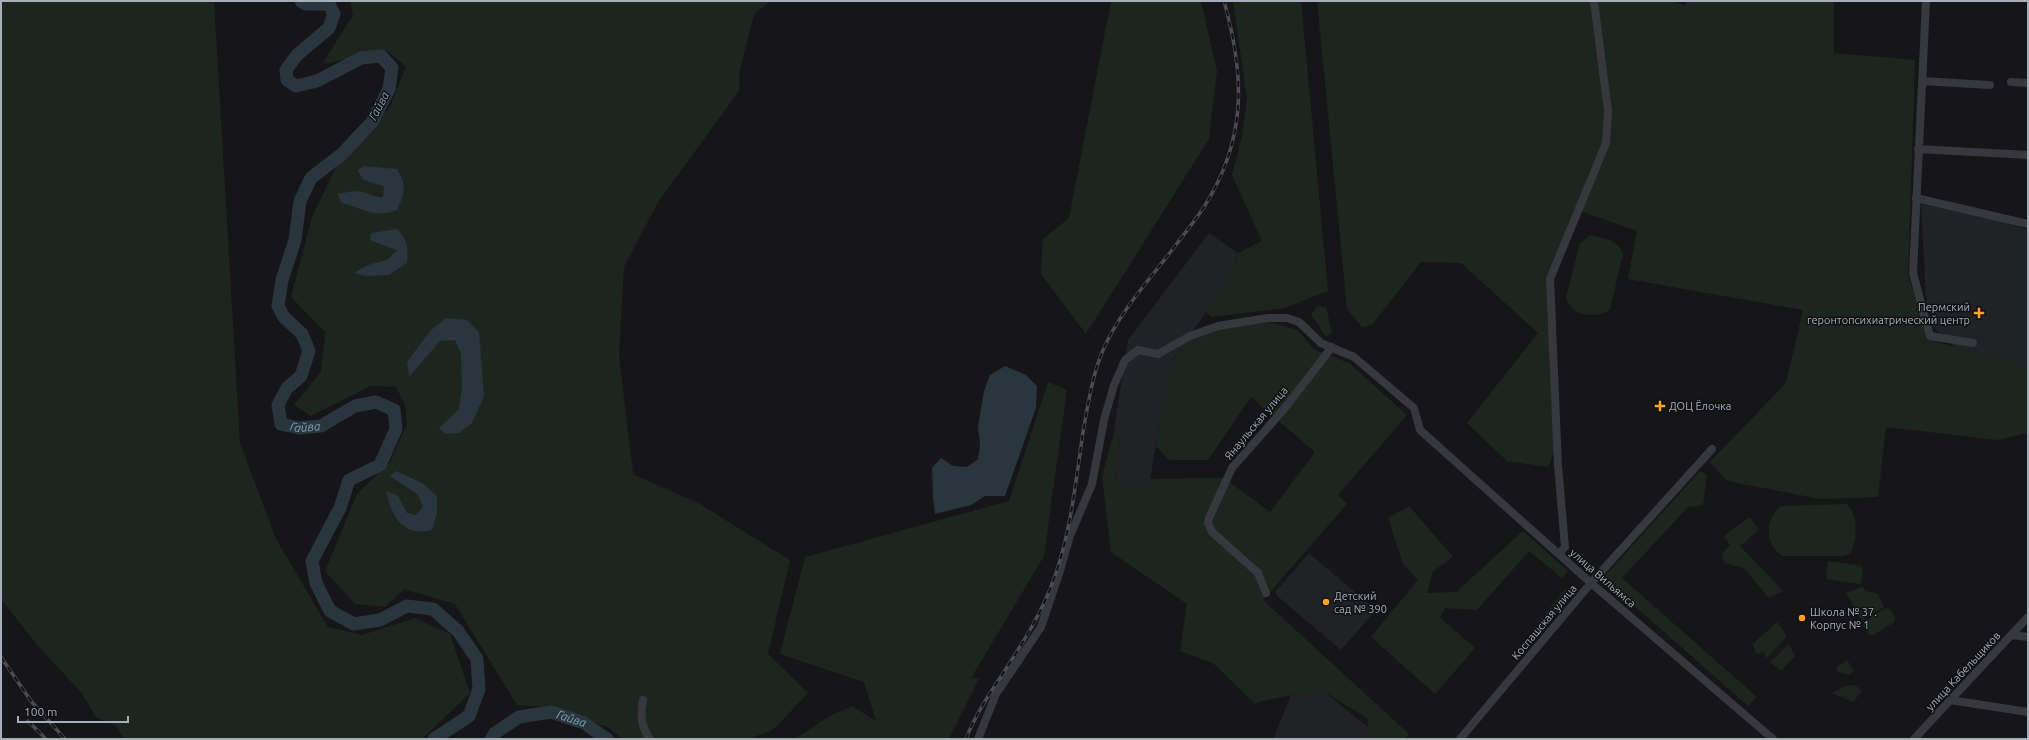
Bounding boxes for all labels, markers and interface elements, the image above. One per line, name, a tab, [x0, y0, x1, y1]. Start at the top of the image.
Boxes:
water label: Гайва	[366, 89, 392, 122]
place label: Пермский геронтопсихиатрический центр	[1807, 301, 1970, 326]
marker: Пермский геронтопсихиатрический центр	[1973, 307, 1985, 319]
street label: Янаульская улица	[1222, 384, 1290, 462]
marker: ДОЦ Ёлочка	[1654, 400, 1666, 412]
place label: ДОЦ Ёлочка	[1669, 400, 1732, 412]
water label: Гайва	[289, 419, 321, 434]
street label: улица Вильямса	[1568, 546, 1638, 610]
street label: Коспашская улица	[1509, 582, 1579, 662]
place label: Детский сад № 390	[1334, 590, 1387, 615]
marker: Детский сад № 390	[1321, 597, 1331, 607]
place label: Школа № 37. Корпус № 1	[1810, 606, 1877, 631]
marker: Школа № 37. Корпус № 1	[1797, 613, 1807, 623]
street label: улица Кабельщиков	[1923, 629, 2003, 713]
scale bar	[18, 698, 128, 724]
text: 100 m	[24, 705, 57, 718]
water label: Гайва	[555, 707, 589, 729]

